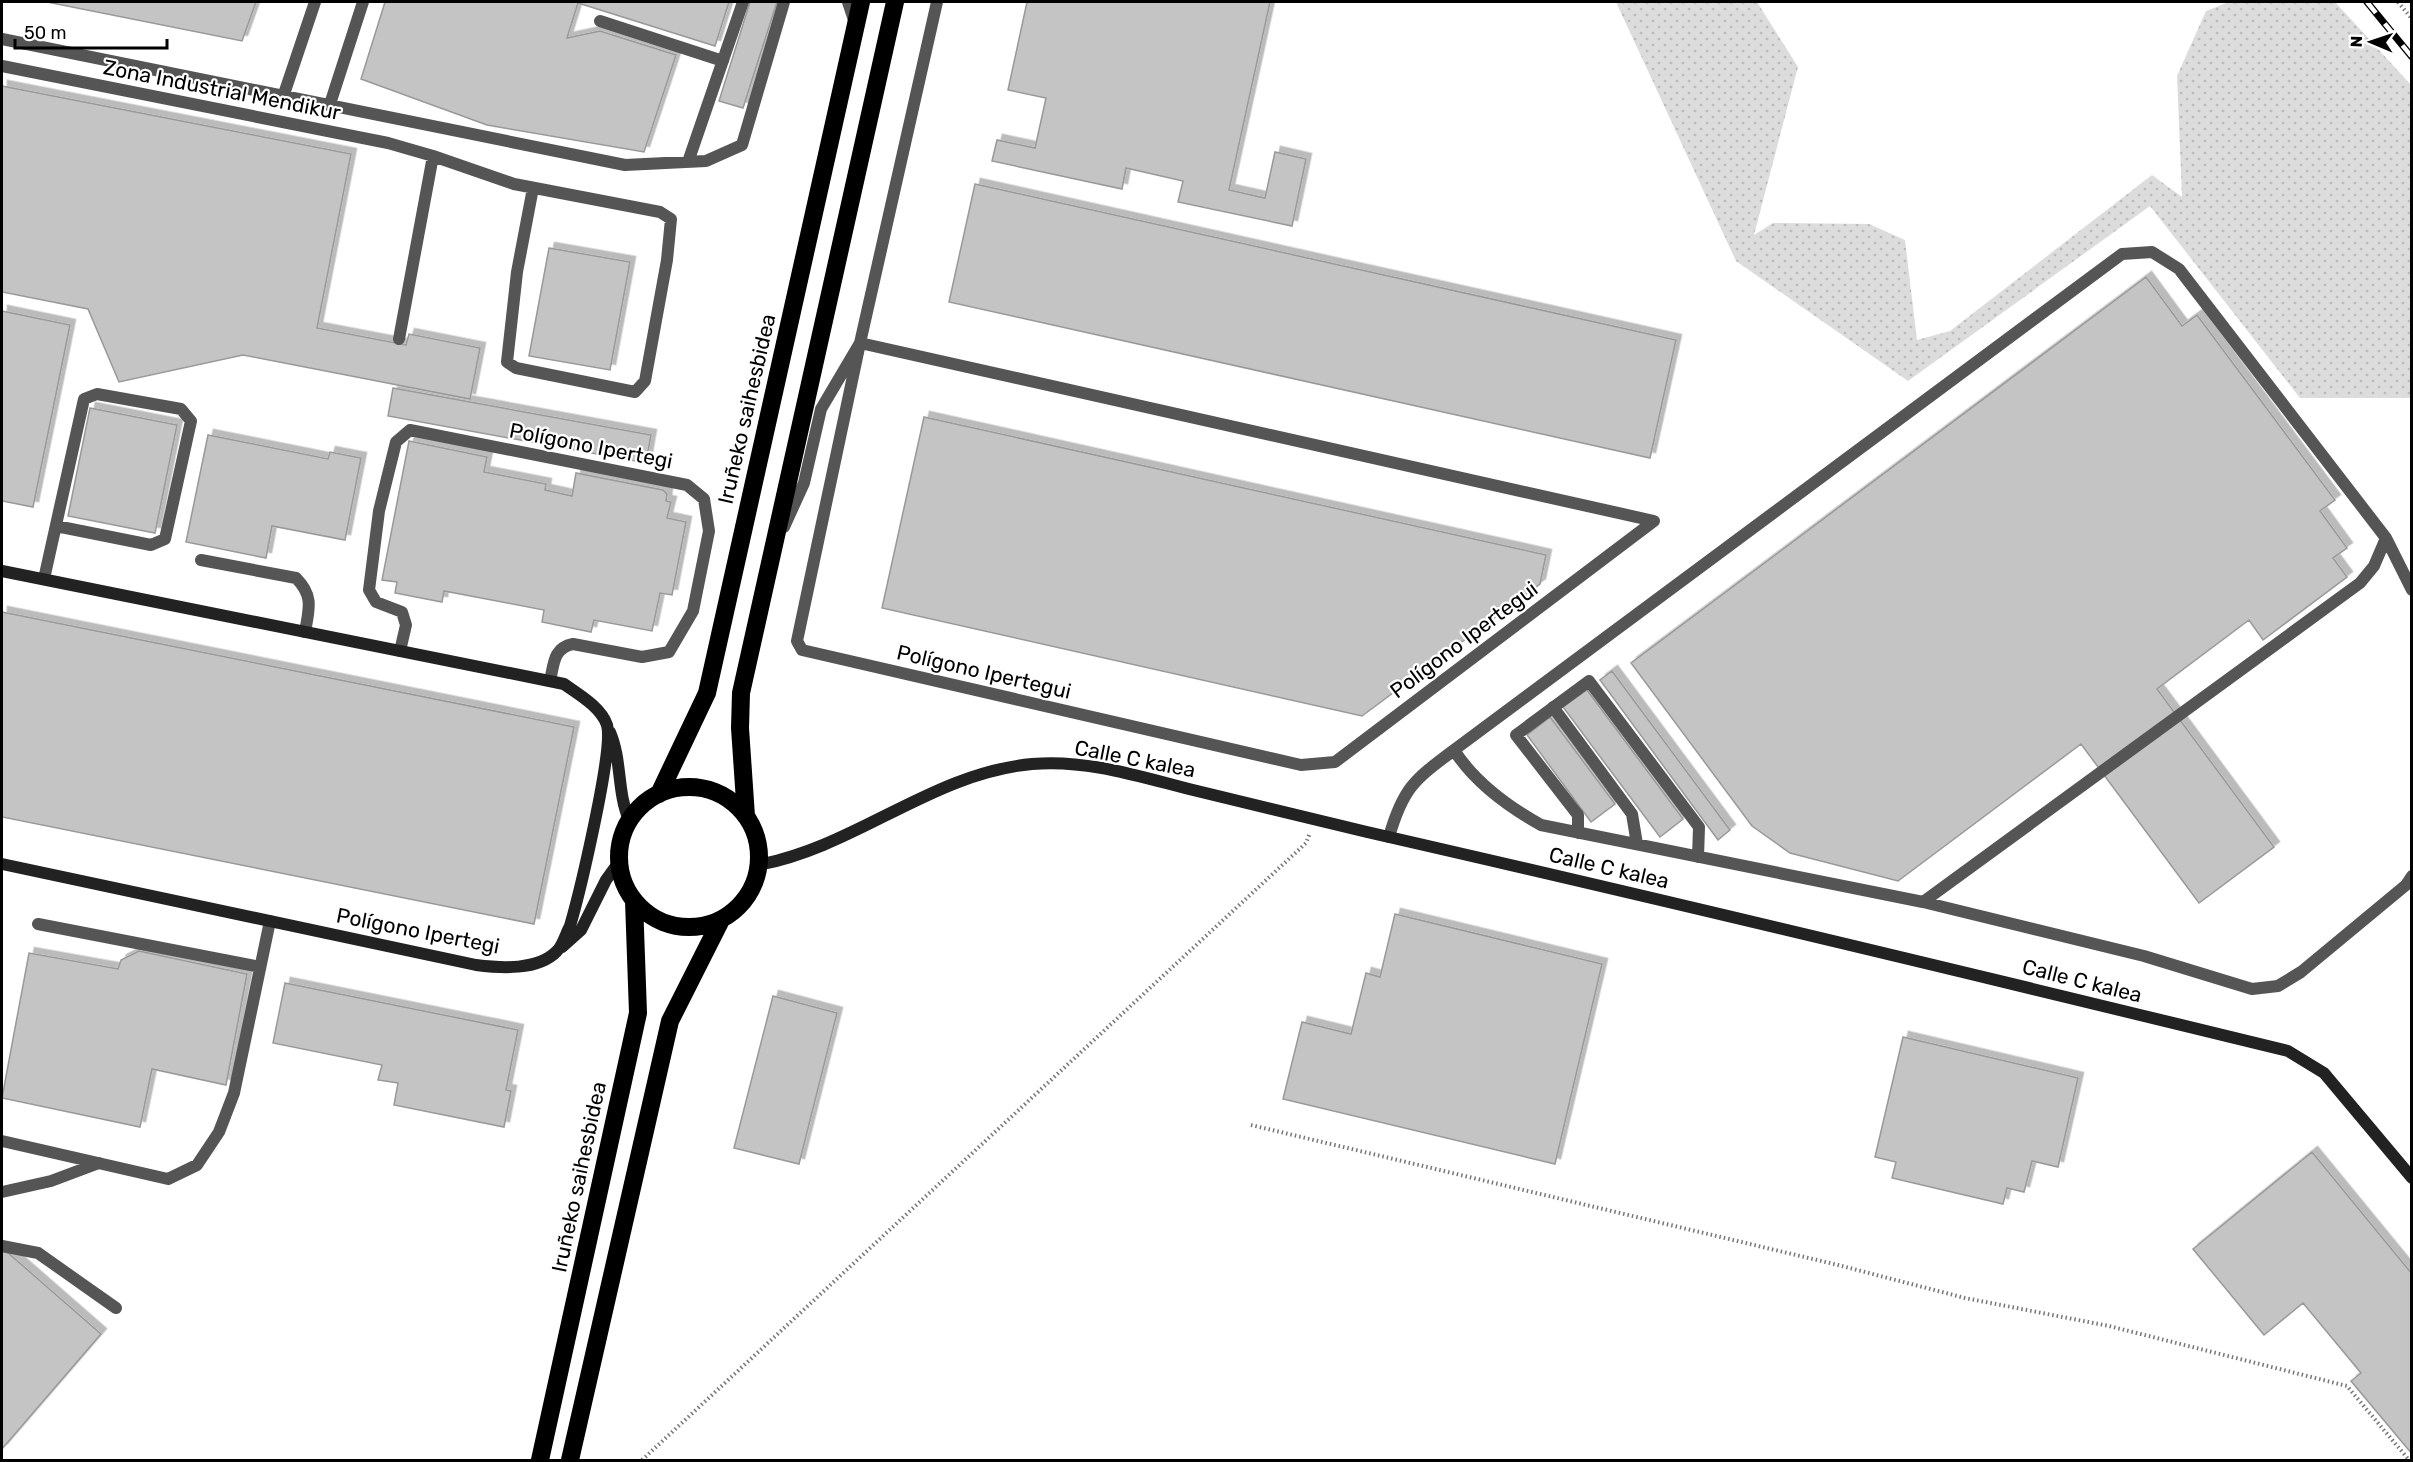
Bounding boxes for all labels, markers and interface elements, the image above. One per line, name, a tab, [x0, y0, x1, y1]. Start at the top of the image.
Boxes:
scale bar	[15, 12, 166, 50]
north arrow	[2341, 12, 2401, 72]
text: 50 m	[24, 22, 67, 44]
text: N	[2347, 35, 2366, 48]
street label: Zona Industrial Mendikur	[101, 54, 343, 125]
street label: Iruñeko saihesbidea	[712, 311, 781, 506]
street label: Polígono Ipertegi	[507, 417, 675, 474]
street label: Polígono Ipertegui	[1385, 576, 1542, 703]
street label: Polígono Ipertegui	[894, 639, 1074, 704]
street label: Calle C kalea	[1073, 735, 1198, 782]
street label: Calle C kalea	[1547, 842, 1672, 893]
street label: Polígono Ipertegi	[334, 902, 502, 959]
street label: Calle C kalea	[2020, 954, 2145, 1007]
street label: Iruñeko saihesbidea	[546, 1079, 611, 1275]

